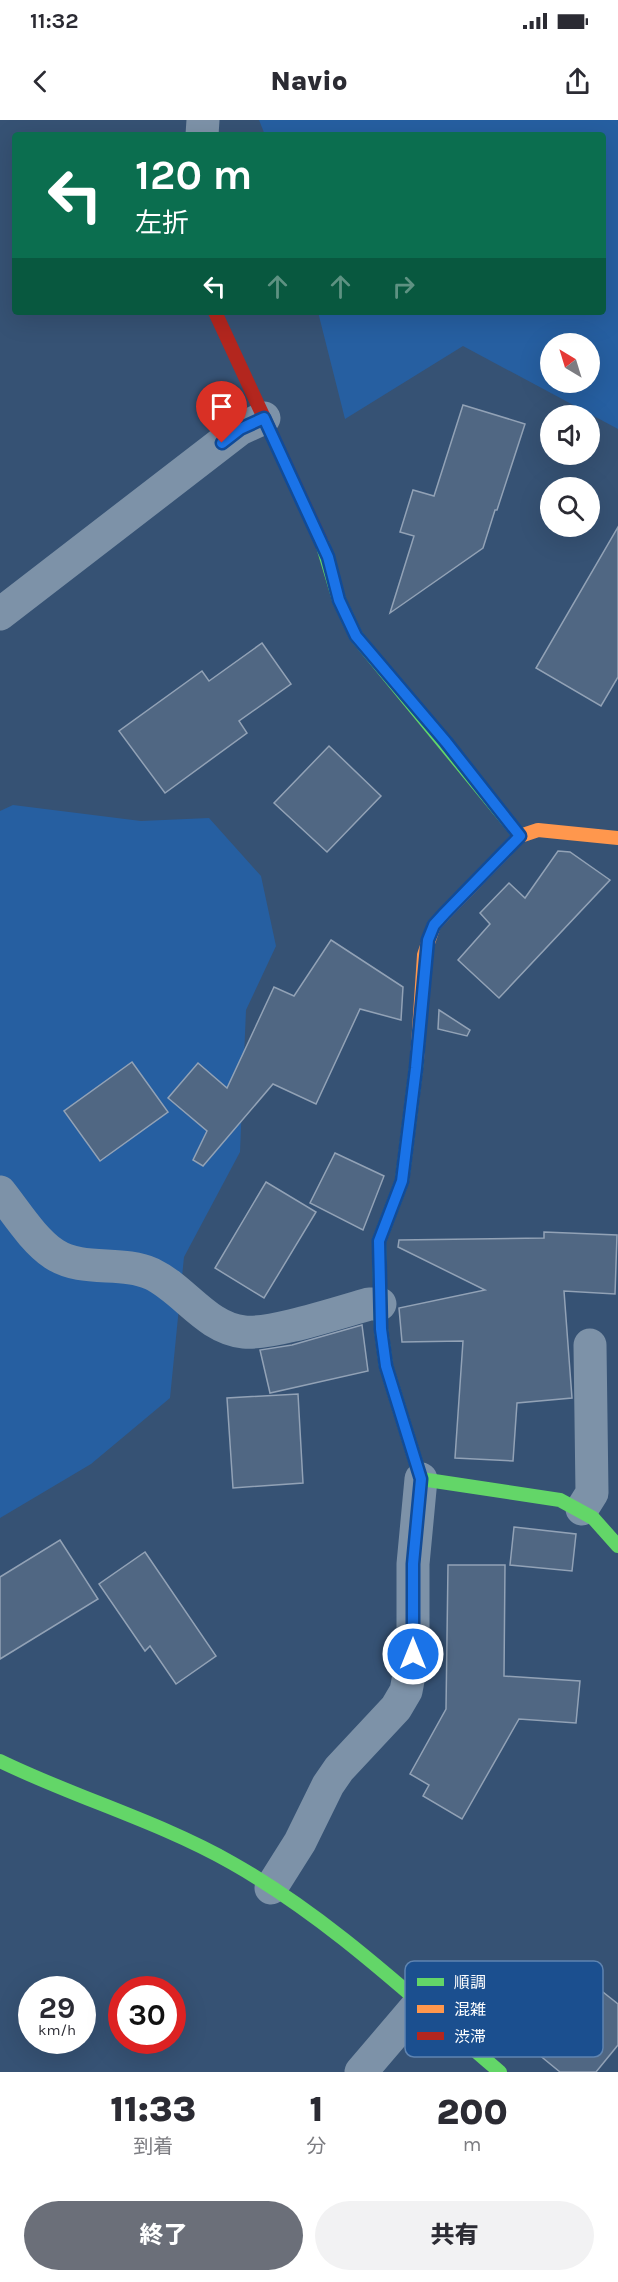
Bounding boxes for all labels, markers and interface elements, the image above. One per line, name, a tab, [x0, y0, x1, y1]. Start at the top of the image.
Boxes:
text: 11:32	[30, 8, 79, 34]
icon: back	[24, 65, 57, 98]
text: Navio	[270, 65, 348, 97]
icon: share	[561, 65, 594, 98]
text: 120 m	[135, 150, 252, 200]
icon: left	[36, 156, 114, 234]
text: 左折	[135, 207, 189, 239]
icon: left	[198, 270, 231, 303]
icon: ahead	[261, 270, 294, 303]
icon: ahead	[324, 270, 357, 303]
icon: right	[387, 270, 420, 303]
north arrow	[540, 333, 600, 393]
map controls	[540, 333, 600, 537]
pin	[196, 381, 247, 443]
icon: arrive	[205, 390, 238, 423]
button: sound	[540, 405, 600, 465]
button: search	[540, 477, 600, 537]
position arrow	[381, 1622, 445, 1686]
legend	[405, 1961, 603, 2057]
text: 順調	[454, 1973, 486, 1992]
speed limit sign: 30	[108, 1976, 186, 2054]
text: 29	[39, 1990, 75, 2026]
text: 混雑	[454, 2000, 486, 2019]
text: km/h	[38, 2021, 76, 2039]
text: 渋滞	[454, 2027, 486, 2046]
text: 11:33	[110, 2088, 196, 2130]
text: 1	[309, 2088, 323, 2130]
text: 200	[437, 2091, 508, 2133]
text: m	[463, 2133, 482, 2156]
text: 到着	[133, 2135, 173, 2158]
text: 分	[306, 2135, 326, 2158]
button: 終了	[24, 2201, 303, 2270]
button: 共有	[315, 2201, 594, 2270]

